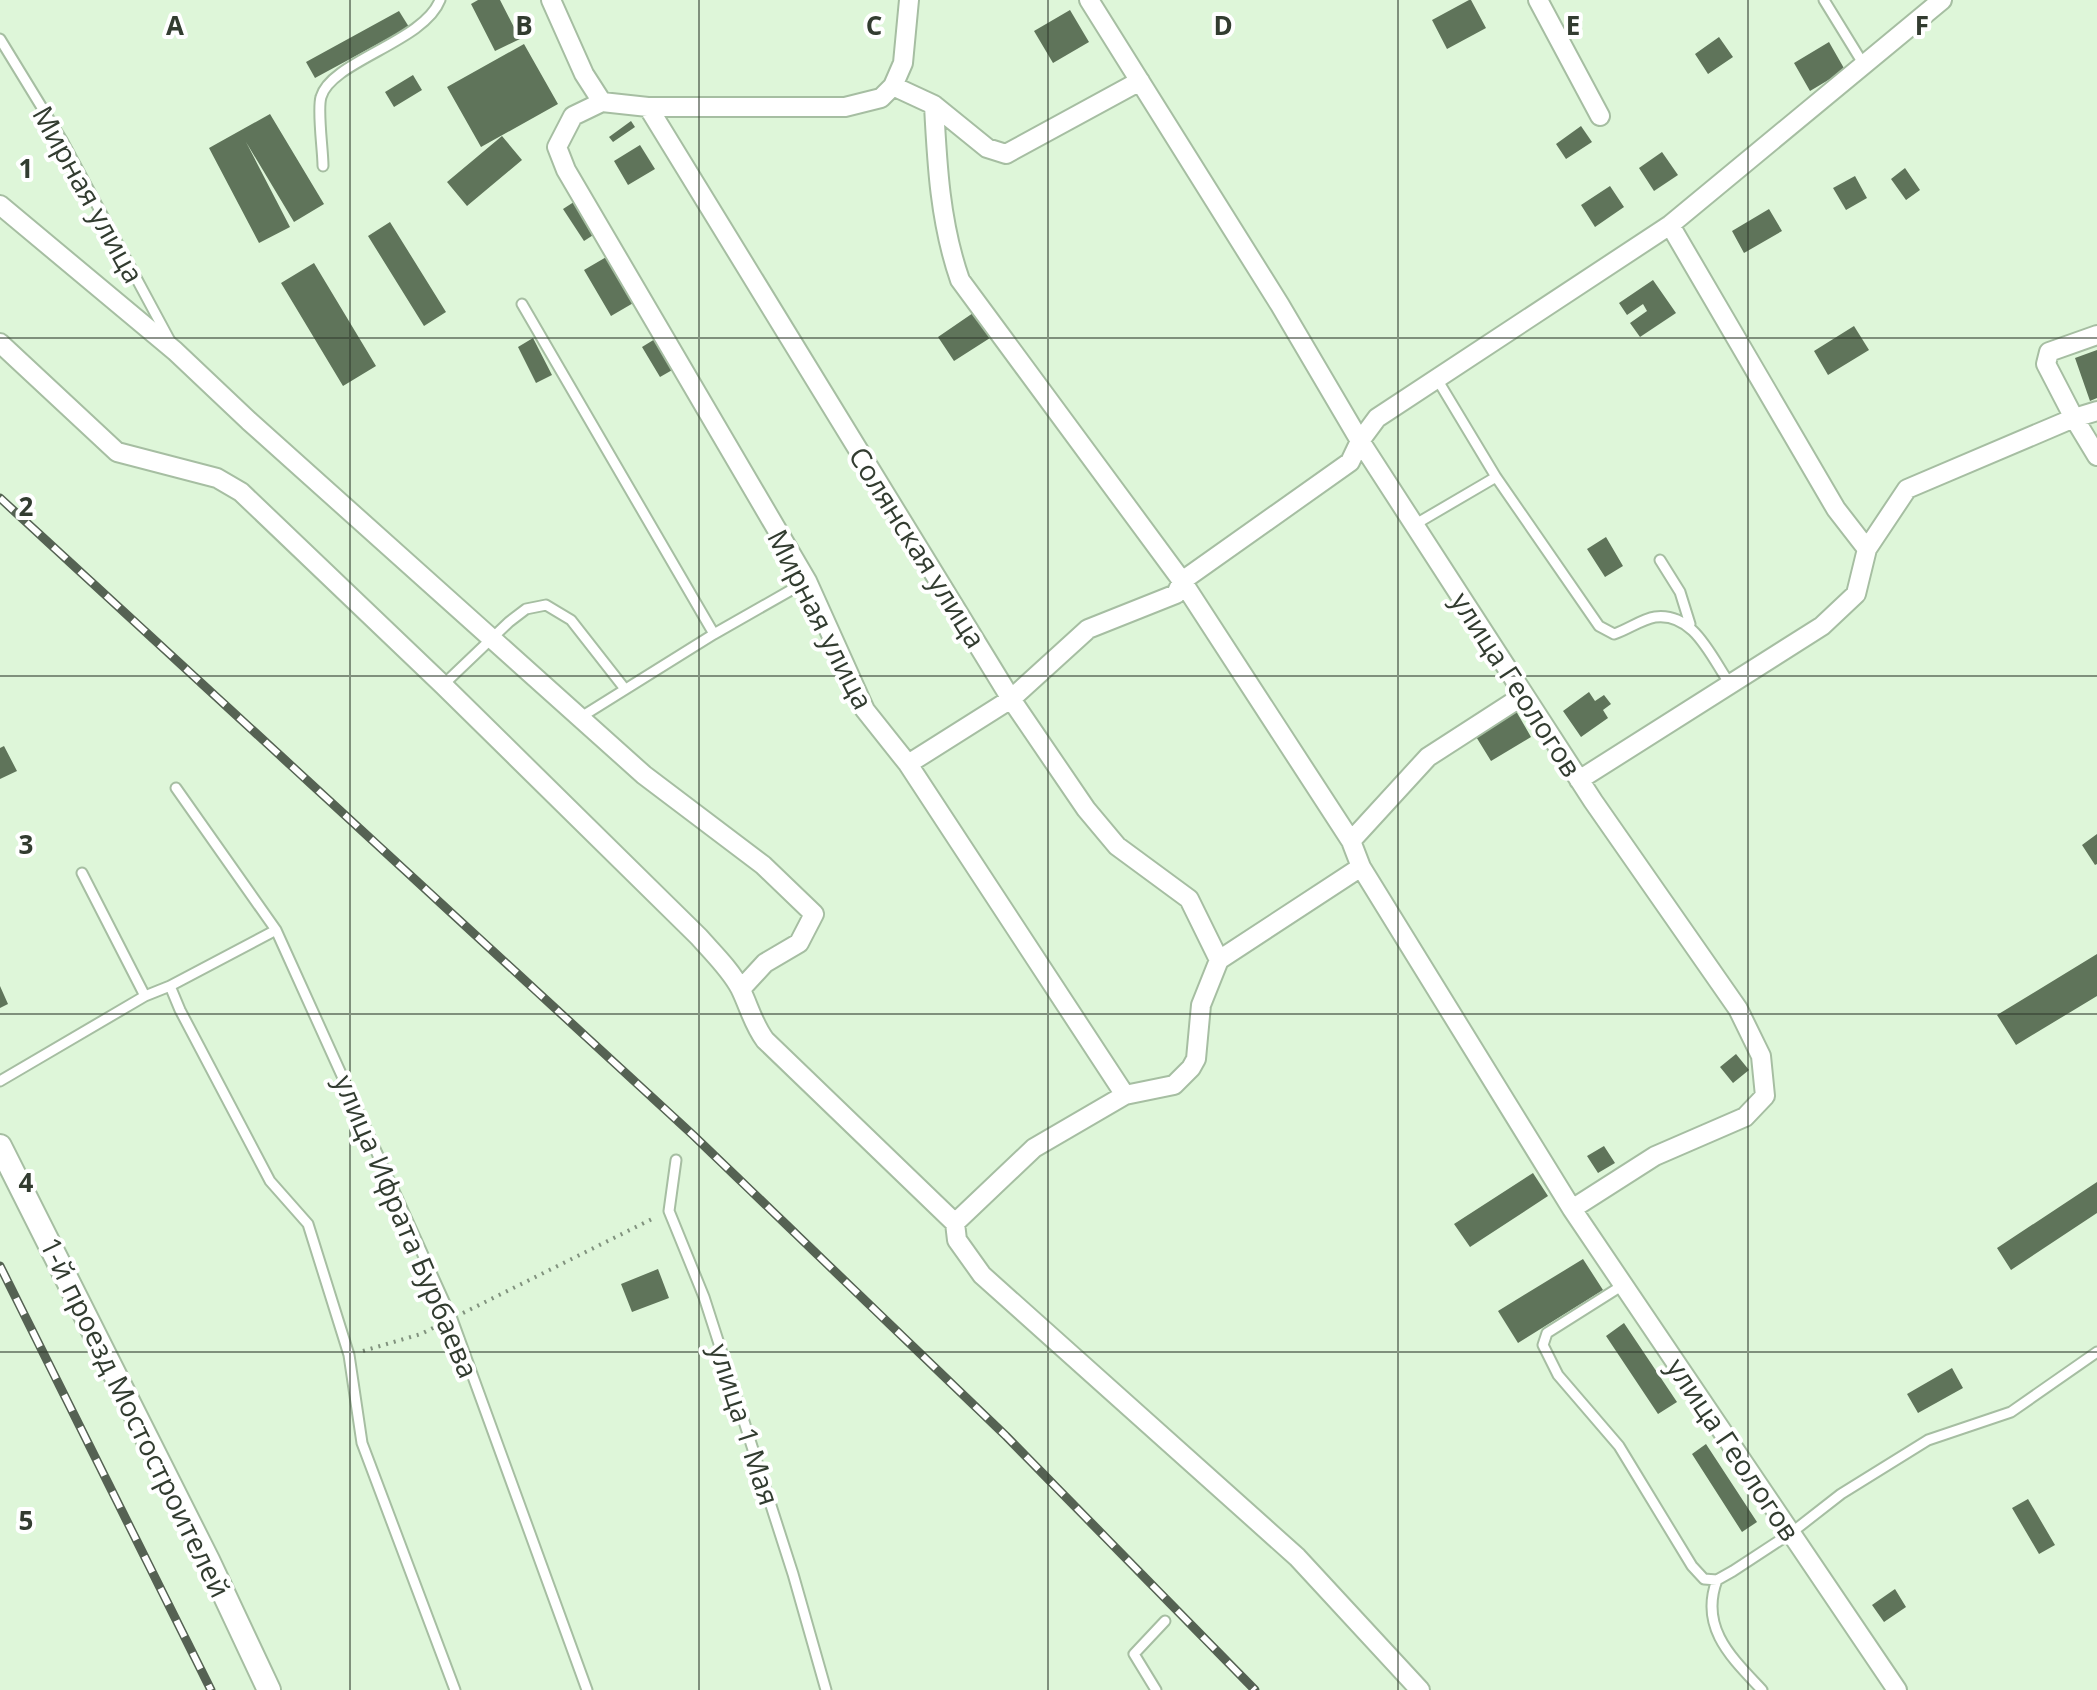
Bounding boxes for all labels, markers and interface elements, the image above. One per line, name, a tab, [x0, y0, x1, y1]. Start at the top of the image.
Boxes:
text: A	[166, 7, 184, 43]
text: B	[515, 7, 533, 43]
text: C	[866, 7, 882, 43]
text: D	[1213, 7, 1233, 43]
text: E	[1566, 7, 1580, 43]
text: F	[1915, 7, 1929, 43]
street label: Мирная улица	[25, 99, 153, 289]
text: 1	[19, 150, 33, 186]
street label: Солянская улица	[841, 439, 995, 655]
text: 2	[19, 488, 34, 524]
street label: Мирная улица	[759, 523, 883, 715]
street label: улица Геологов	[1443, 584, 1591, 784]
text: 3	[19, 826, 33, 862]
street label: улица Ифрата Бурбаева	[326, 1068, 488, 1384]
text: 4	[19, 1164, 34, 1200]
street label: 1-й проезд Мостостроителей	[32, 1231, 240, 1603]
street label: улица 1 Мая	[701, 1338, 789, 1510]
street label: улица Геологов	[1659, 1350, 1809, 1548]
text: 5	[19, 1502, 33, 1538]

